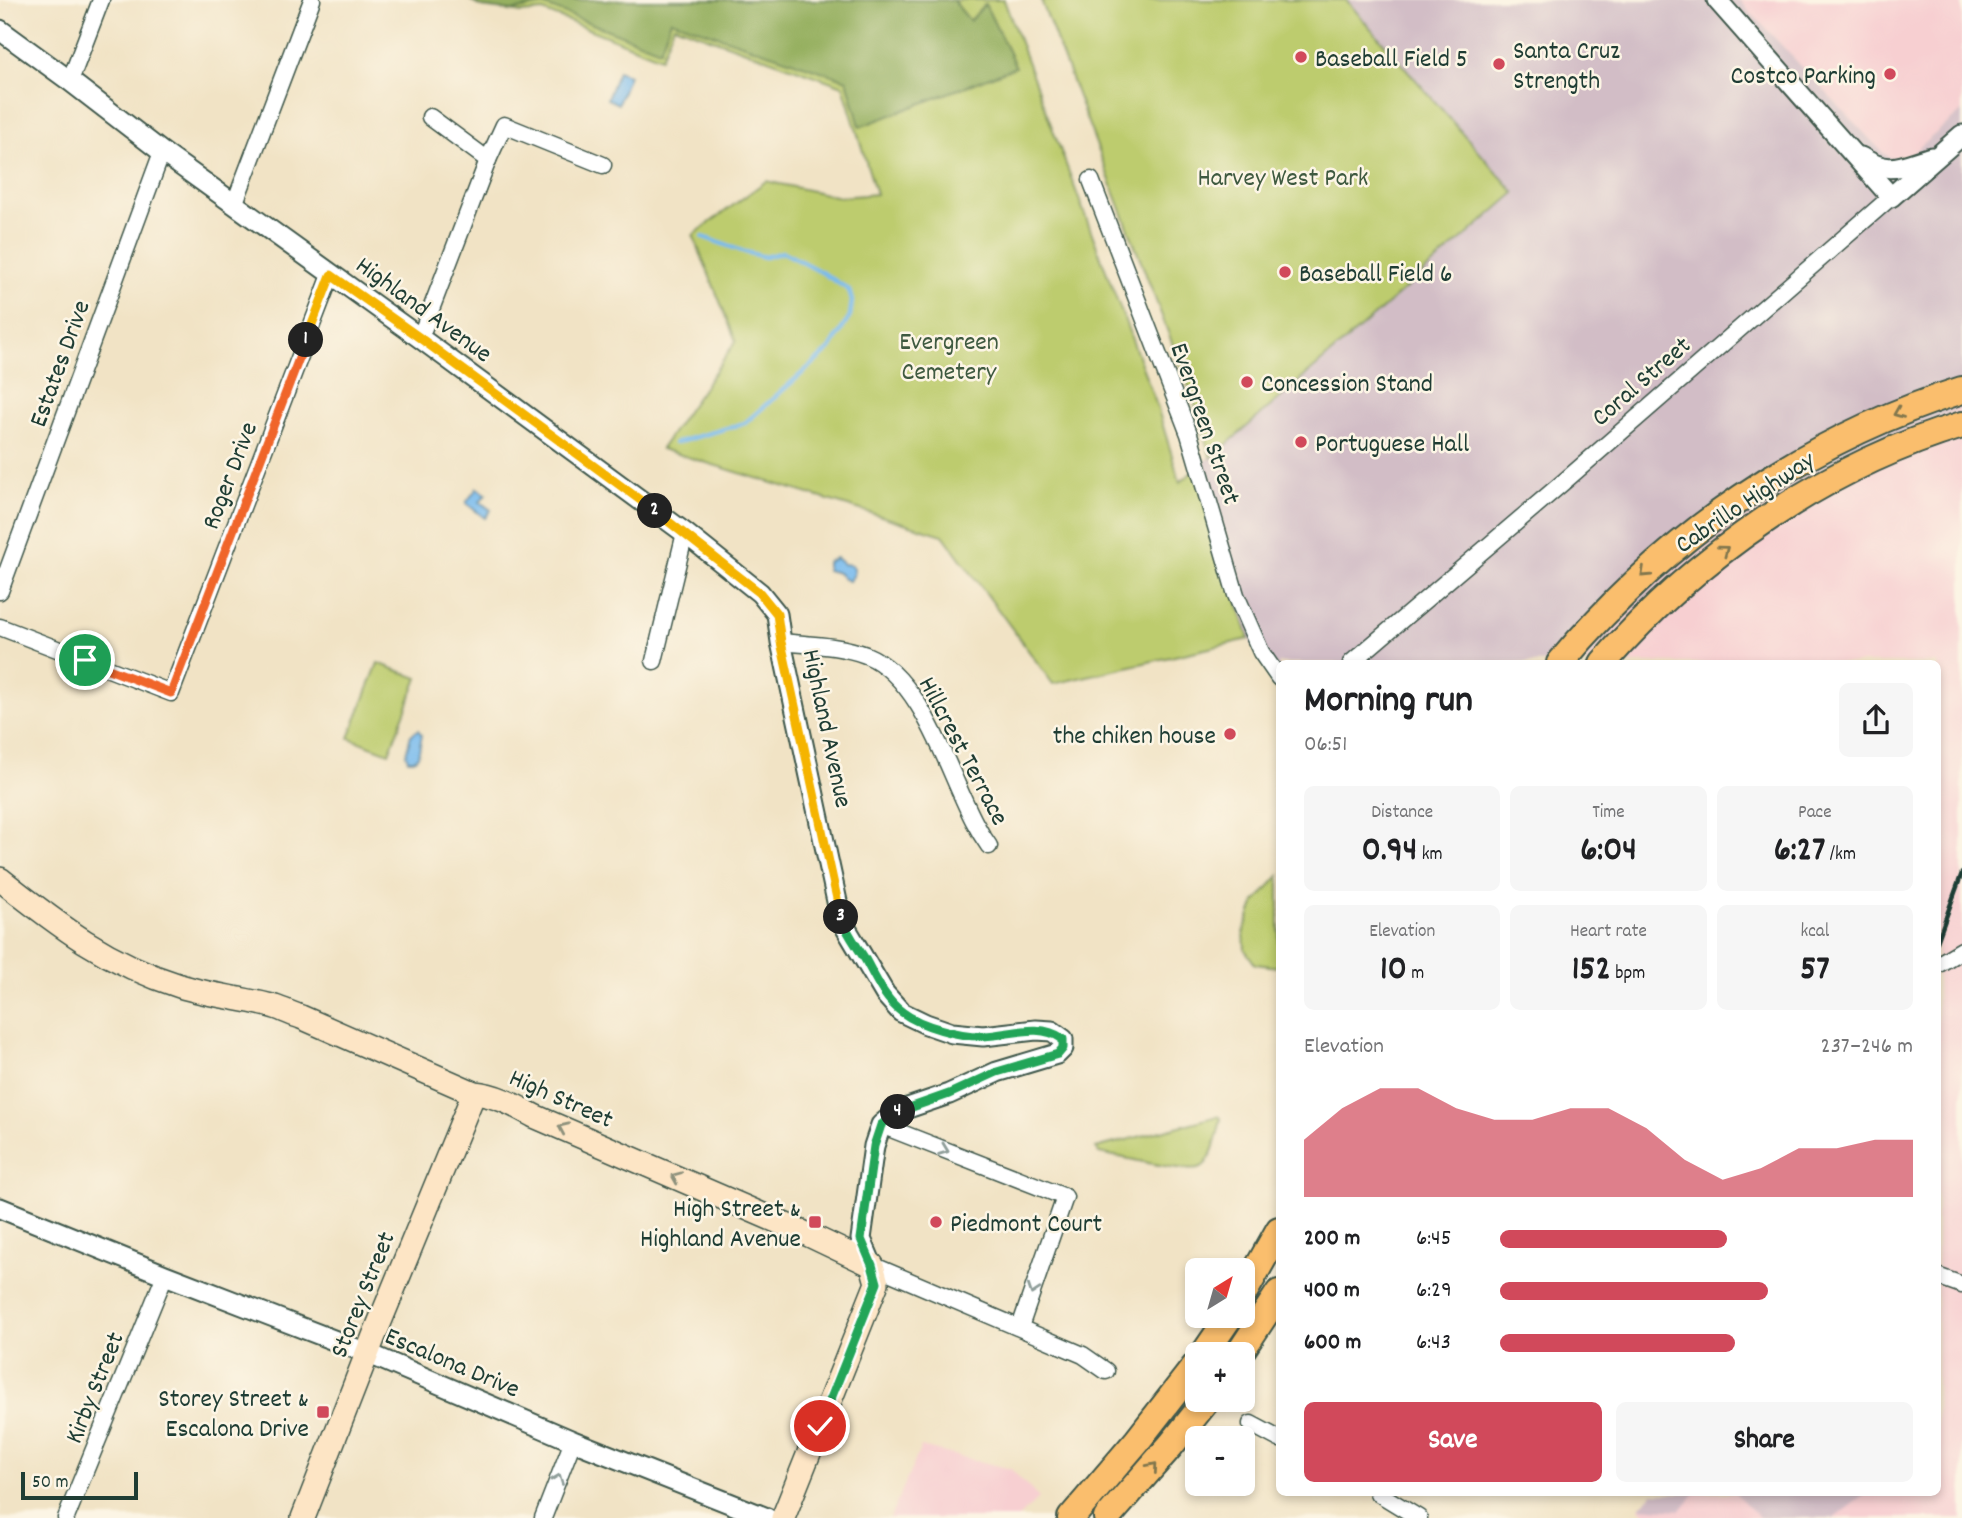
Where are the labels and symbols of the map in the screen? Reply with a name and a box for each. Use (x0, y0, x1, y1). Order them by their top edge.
place label: Santa Cruz Strength (1513, 34, 1620, 101)
place label: Baseball Field 5 (1315, 42, 1468, 79)
marker: Baseball Field 5 (1293, 49, 1309, 65)
marker: Santa Cruz Strength (1491, 56, 1507, 72)
place label: Costco Parking (1731, 59, 1876, 96)
marker: Costco Parking (1882, 66, 1898, 82)
park label: Harvey West Park (1197, 161, 1369, 198)
street label: Highland Avenue (347, 249, 499, 373)
place label: Baseball Field 6 (1299, 257, 1453, 294)
marker: Baseball Field 6 (1277, 264, 1293, 280)
street label: Estates Drive (21, 296, 101, 433)
pin: 1 (288, 322, 324, 358)
park label: Evergreen Cemetery (899, 325, 999, 392)
street label: Coral Street (1584, 329, 1701, 436)
street label: Evergreen Street (1159, 338, 1249, 510)
place label: Concession Stand (1261, 367, 1433, 404)
marker: Concession Stand (1239, 374, 1255, 390)
one-way arrow (1892, 405, 1904, 419)
street label: Roger Drive (194, 417, 269, 536)
place label: Portuguese Hall (1315, 427, 1469, 464)
marker: Portuguese Hall (1293, 434, 1309, 450)
street label: Cabrillo Highway (1669, 443, 1824, 564)
pin: 2 (638, 494, 672, 528)
one-way arrow (1717, 545, 1729, 558)
one-way arrow (1640, 565, 1653, 578)
pin (55, 630, 115, 690)
street label: Highland Avenue (791, 646, 860, 811)
street label: Hillcrest Terrace (907, 671, 1017, 833)
place label: the chiken house (1053, 719, 1216, 756)
marker: the chiken house (1222, 726, 1238, 742)
pin: 3 (824, 900, 858, 934)
street label: High Street (503, 1061, 619, 1140)
pin: 4 (880, 1094, 916, 1130)
one-way arrow (558, 1122, 570, 1136)
one-way arrow (938, 1141, 950, 1155)
one-way arrow (671, 1171, 683, 1185)
place label: High Street & Highland Avenue (640, 1192, 801, 1259)
place label: Piedmont Court (950, 1207, 1102, 1244)
marker: High Street & Highland Avenue (807, 1214, 823, 1230)
marker: Piedmont Court (928, 1214, 944, 1230)
street label: Storey Street (322, 1226, 407, 1364)
north arrow (1185, 1258, 1255, 1328)
one-way arrow (1027, 1283, 1041, 1295)
street label: Escalona Drive (378, 1319, 525, 1409)
street label: Kirby Street (57, 1327, 136, 1450)
place label: Storey Street & Escalona Drive (158, 1382, 309, 1449)
pin (790, 1396, 850, 1456)
marker: Storey Street & Escalona Drive (315, 1404, 331, 1420)
one-way arrow (1145, 1462, 1157, 1475)
scale bar (21, 1469, 138, 1501)
one-way arrow (550, 1474, 564, 1486)

